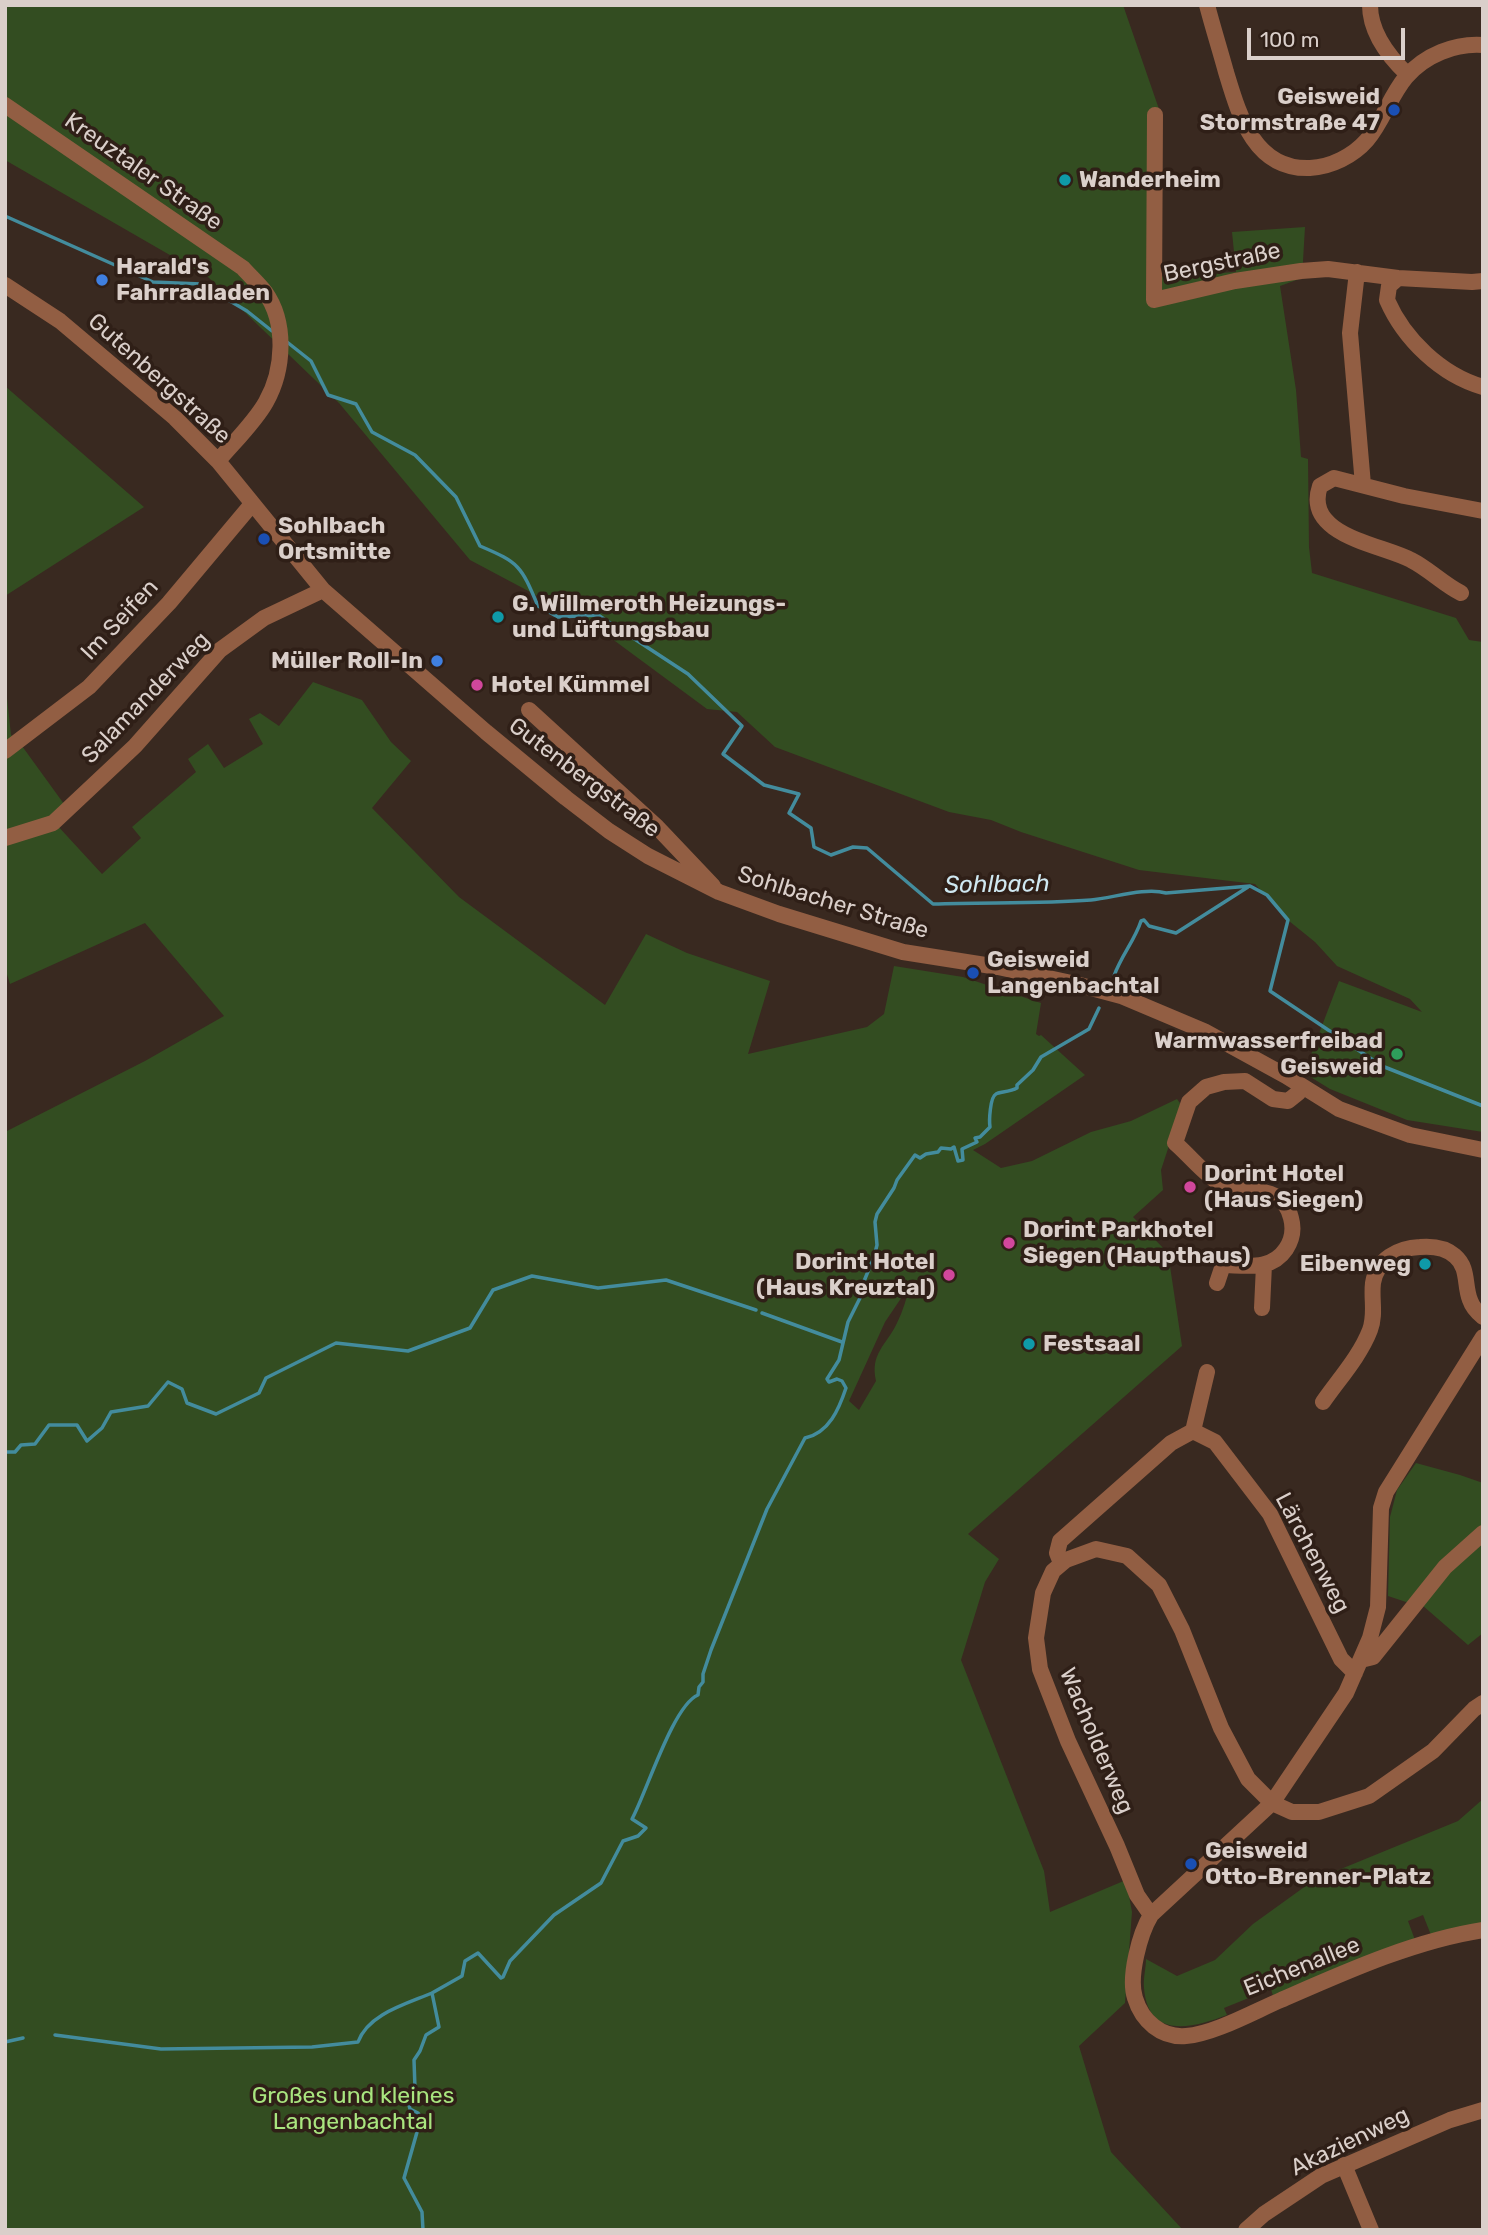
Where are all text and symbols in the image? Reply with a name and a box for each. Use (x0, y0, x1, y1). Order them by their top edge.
scale bar (1250, 14, 1408, 58)
text: 100 m (1260, 27, 1319, 52)
place label: Geisweid Stormstraße 47 (1200, 83, 1380, 137)
marker: Geisweid Stormstraße 47 (1386, 102, 1402, 118)
street label: Kreuztaler Straße (59, 107, 227, 237)
place label: Wanderheim (1079, 166, 1221, 194)
marker: Wanderheim (1057, 172, 1073, 188)
street label: Bergstraße (1161, 237, 1283, 289)
place label: Harald's Fahrradladen (116, 253, 270, 307)
marker: Harald's Fahrradladen (94, 272, 110, 288)
street label: Gutenbergstraße (82, 308, 236, 450)
place label: Sohlbach Ortsmitte (278, 512, 391, 566)
marker: Sohlbach Ortsmitte (256, 531, 272, 547)
street label: Im Seifen (76, 574, 164, 666)
place label: G. Willmeroth Heizungs- und Lüftungsbau (512, 590, 786, 644)
marker: G. Willmeroth Heizungs- und Lüftungsbau (490, 609, 506, 625)
street label: Salamanderweg (76, 626, 216, 770)
place label: Müller Roll-In (271, 647, 423, 675)
marker: Müller Roll-In (429, 653, 445, 669)
place label: Hotel Kümmel (491, 671, 650, 699)
marker: Hotel Kümmel (469, 677, 485, 693)
street label: Gutenbergstraße (503, 712, 665, 844)
street label: Sohlbacher Straße (734, 861, 932, 945)
water label: Sohlbach (944, 870, 1050, 900)
place label: Geisweid Langenbachtal (987, 946, 1159, 1000)
marker: Geisweid Langenbachtal (965, 965, 981, 981)
place label: Warmwasserfreibad Geisweid (1154, 1027, 1383, 1081)
marker: Warmwasserfreibad Geisweid (1389, 1046, 1405, 1062)
place label: Dorint Hotel (Haus Siegen) (1204, 1160, 1363, 1214)
marker: Dorint Hotel (Haus Siegen) (1182, 1179, 1198, 1195)
place label: Dorint Parkhotel Siegen (Haupthaus) (1023, 1216, 1251, 1270)
marker: Dorint Parkhotel Siegen (Haupthaus) (1001, 1235, 1017, 1251)
place label: Dorint Hotel (Haus Kreuztal) (756, 1248, 935, 1302)
place label: Eibenweg (1300, 1250, 1411, 1278)
marker: Eibenweg (1417, 1256, 1433, 1272)
marker: Dorint Hotel (Haus Kreuztal) (941, 1267, 957, 1283)
place label: Festsaal (1043, 1330, 1140, 1358)
marker: Festsaal (1021, 1336, 1037, 1352)
street label: Lärchenweg (1269, 1488, 1355, 1618)
street label: Wacholderweg (1053, 1664, 1139, 1818)
place label: Geisweid Otto-Brenner-Platz (1205, 1837, 1431, 1891)
marker: Geisweid Otto-Brenner-Platz (1183, 1856, 1199, 1872)
street label: Eichenallee (1240, 1931, 1364, 2003)
park label: Großes und kleines Langenbachtal (252, 2082, 454, 2136)
street label: Akazienweg (1286, 2101, 1414, 2183)

